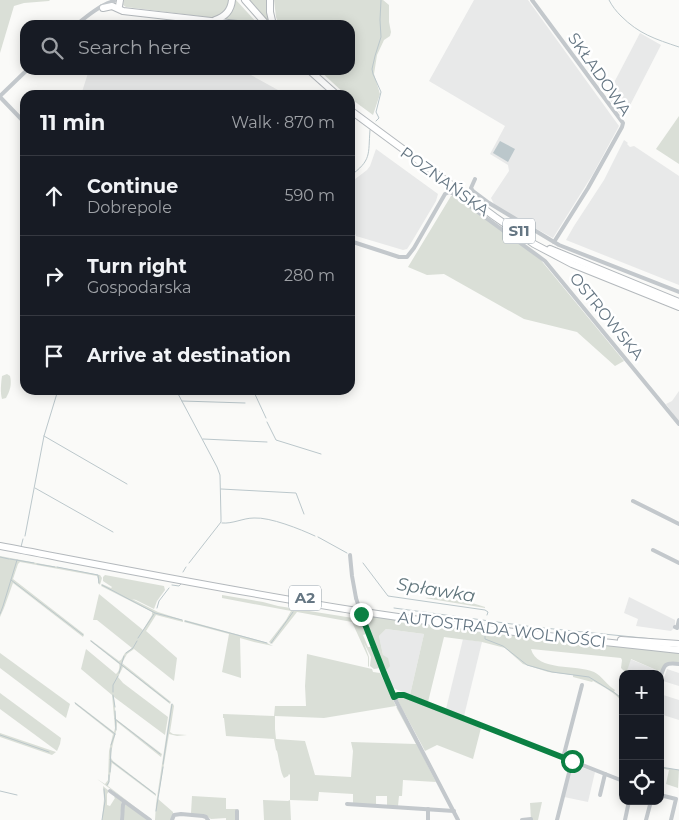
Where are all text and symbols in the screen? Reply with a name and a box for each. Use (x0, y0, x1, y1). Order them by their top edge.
search box (20, 20, 355, 75)
street label: SKŁADOWA (564, 29, 636, 120)
icon: search (38, 34, 66, 62)
text: Search here (78, 36, 191, 59)
text: 11 min (40, 110, 105, 135)
text: Walk · 870 m (231, 113, 335, 132)
street label: POZNAŃSKA (397, 143, 493, 220)
text: Continue (87, 175, 178, 198)
icon: ahead (40, 182, 68, 210)
text: 590 m (284, 186, 335, 205)
text: Dobrepole (87, 198, 172, 217)
road number: S11 (503, 218, 535, 244)
text: Turn right (87, 255, 187, 278)
icon: right (40, 262, 68, 290)
text: 280 m (284, 266, 335, 285)
street label: OSTROWSKA (566, 269, 648, 364)
text: Gospodarska (87, 278, 191, 297)
icon: arrive (40, 342, 68, 370)
text: Arrive at destination (87, 344, 291, 367)
water label: Spławka (395, 573, 477, 607)
road number: A2 (289, 586, 321, 610)
route end (350, 603, 373, 626)
street label: AUTOSTRADA WOLNOŚCI (397, 607, 607, 652)
map controls (619, 670, 664, 805)
button: + (619, 670, 664, 715)
button: − (619, 715, 664, 760)
route start (561, 750, 584, 773)
button: locate (619, 760, 664, 805)

